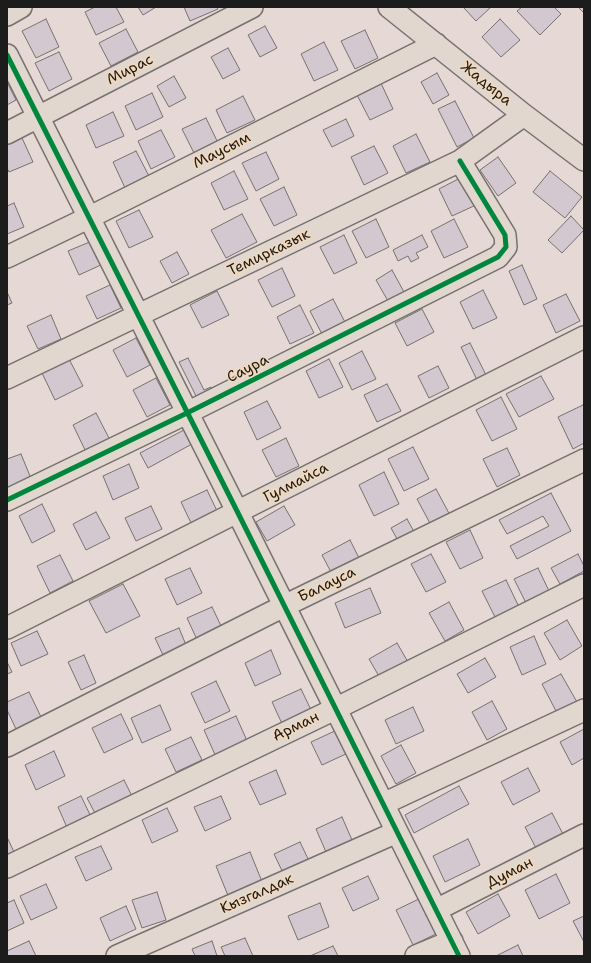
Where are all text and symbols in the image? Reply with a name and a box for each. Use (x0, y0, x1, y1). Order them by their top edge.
street label: Мирас (104, 51, 156, 89)
street label: Жадыра (457, 58, 515, 110)
street label: Маусым (190, 129, 254, 173)
street label: Темирказык (225, 225, 313, 281)
street label: Саура (224, 351, 272, 387)
street label: Гулмайса (261, 459, 331, 507)
street label: Балауса (295, 563, 359, 607)
street label: Арман (270, 708, 322, 746)
street label: Думан (484, 854, 536, 892)
street label: Кызгалдак (218, 870, 296, 918)

